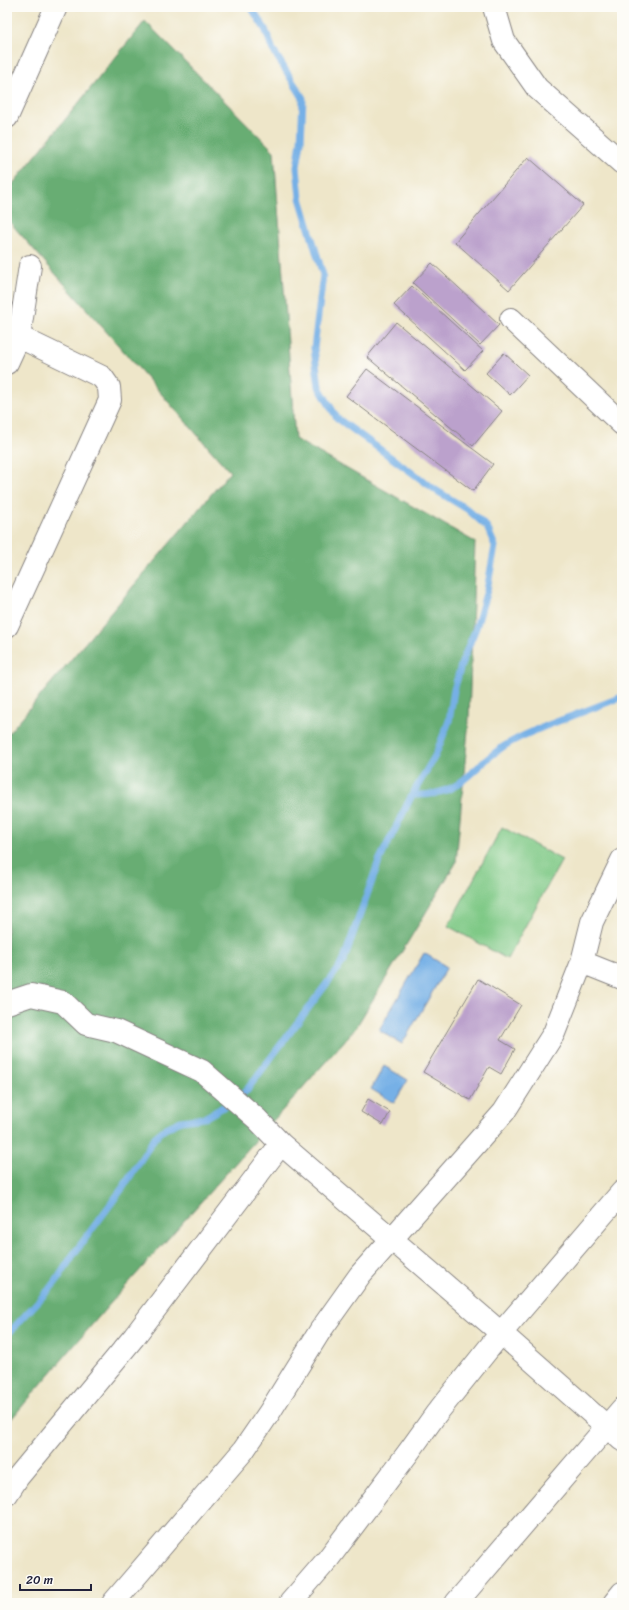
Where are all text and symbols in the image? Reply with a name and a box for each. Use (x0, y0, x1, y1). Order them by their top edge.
scale bar (20, 1566, 91, 1592)
text: 20 m (26, 1569, 53, 1591)

